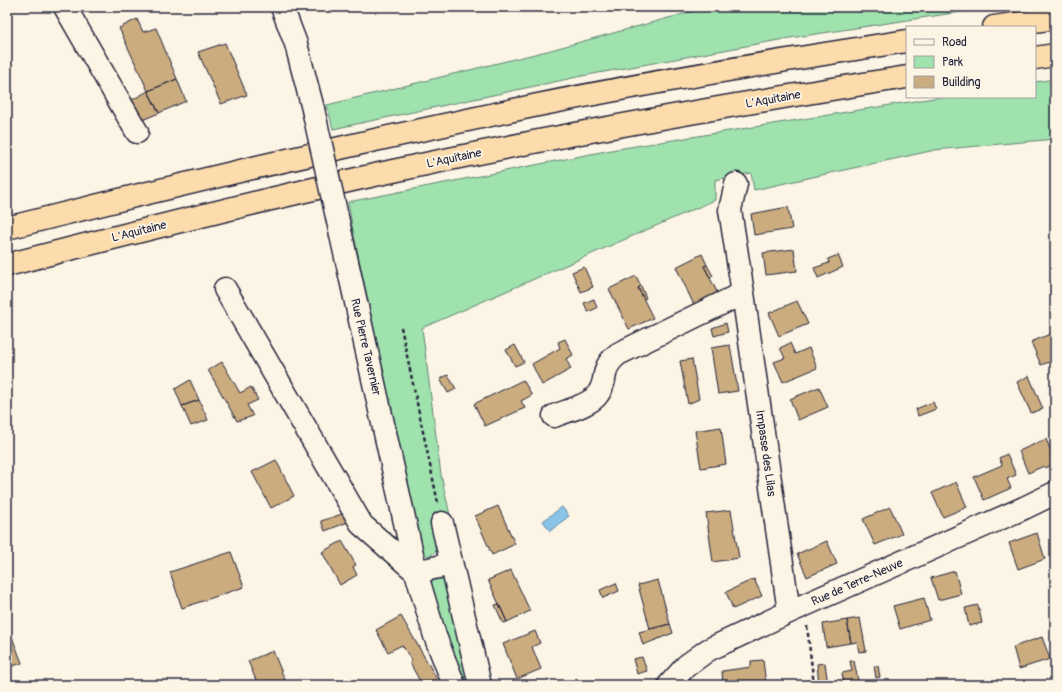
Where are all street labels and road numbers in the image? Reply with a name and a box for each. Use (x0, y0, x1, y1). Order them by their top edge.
street label: L'Aquitaine (744, 87, 802, 112)
street label: L'Aquitaine (425, 145, 483, 172)
street label: L'Aquitaine (110, 217, 168, 246)
street label: Rue Pierre Tavernier (347, 297, 384, 398)
street label: Impasse des Lilas (752, 409, 779, 498)
street label: Rue de Terre-Neuve (809, 556, 905, 609)

